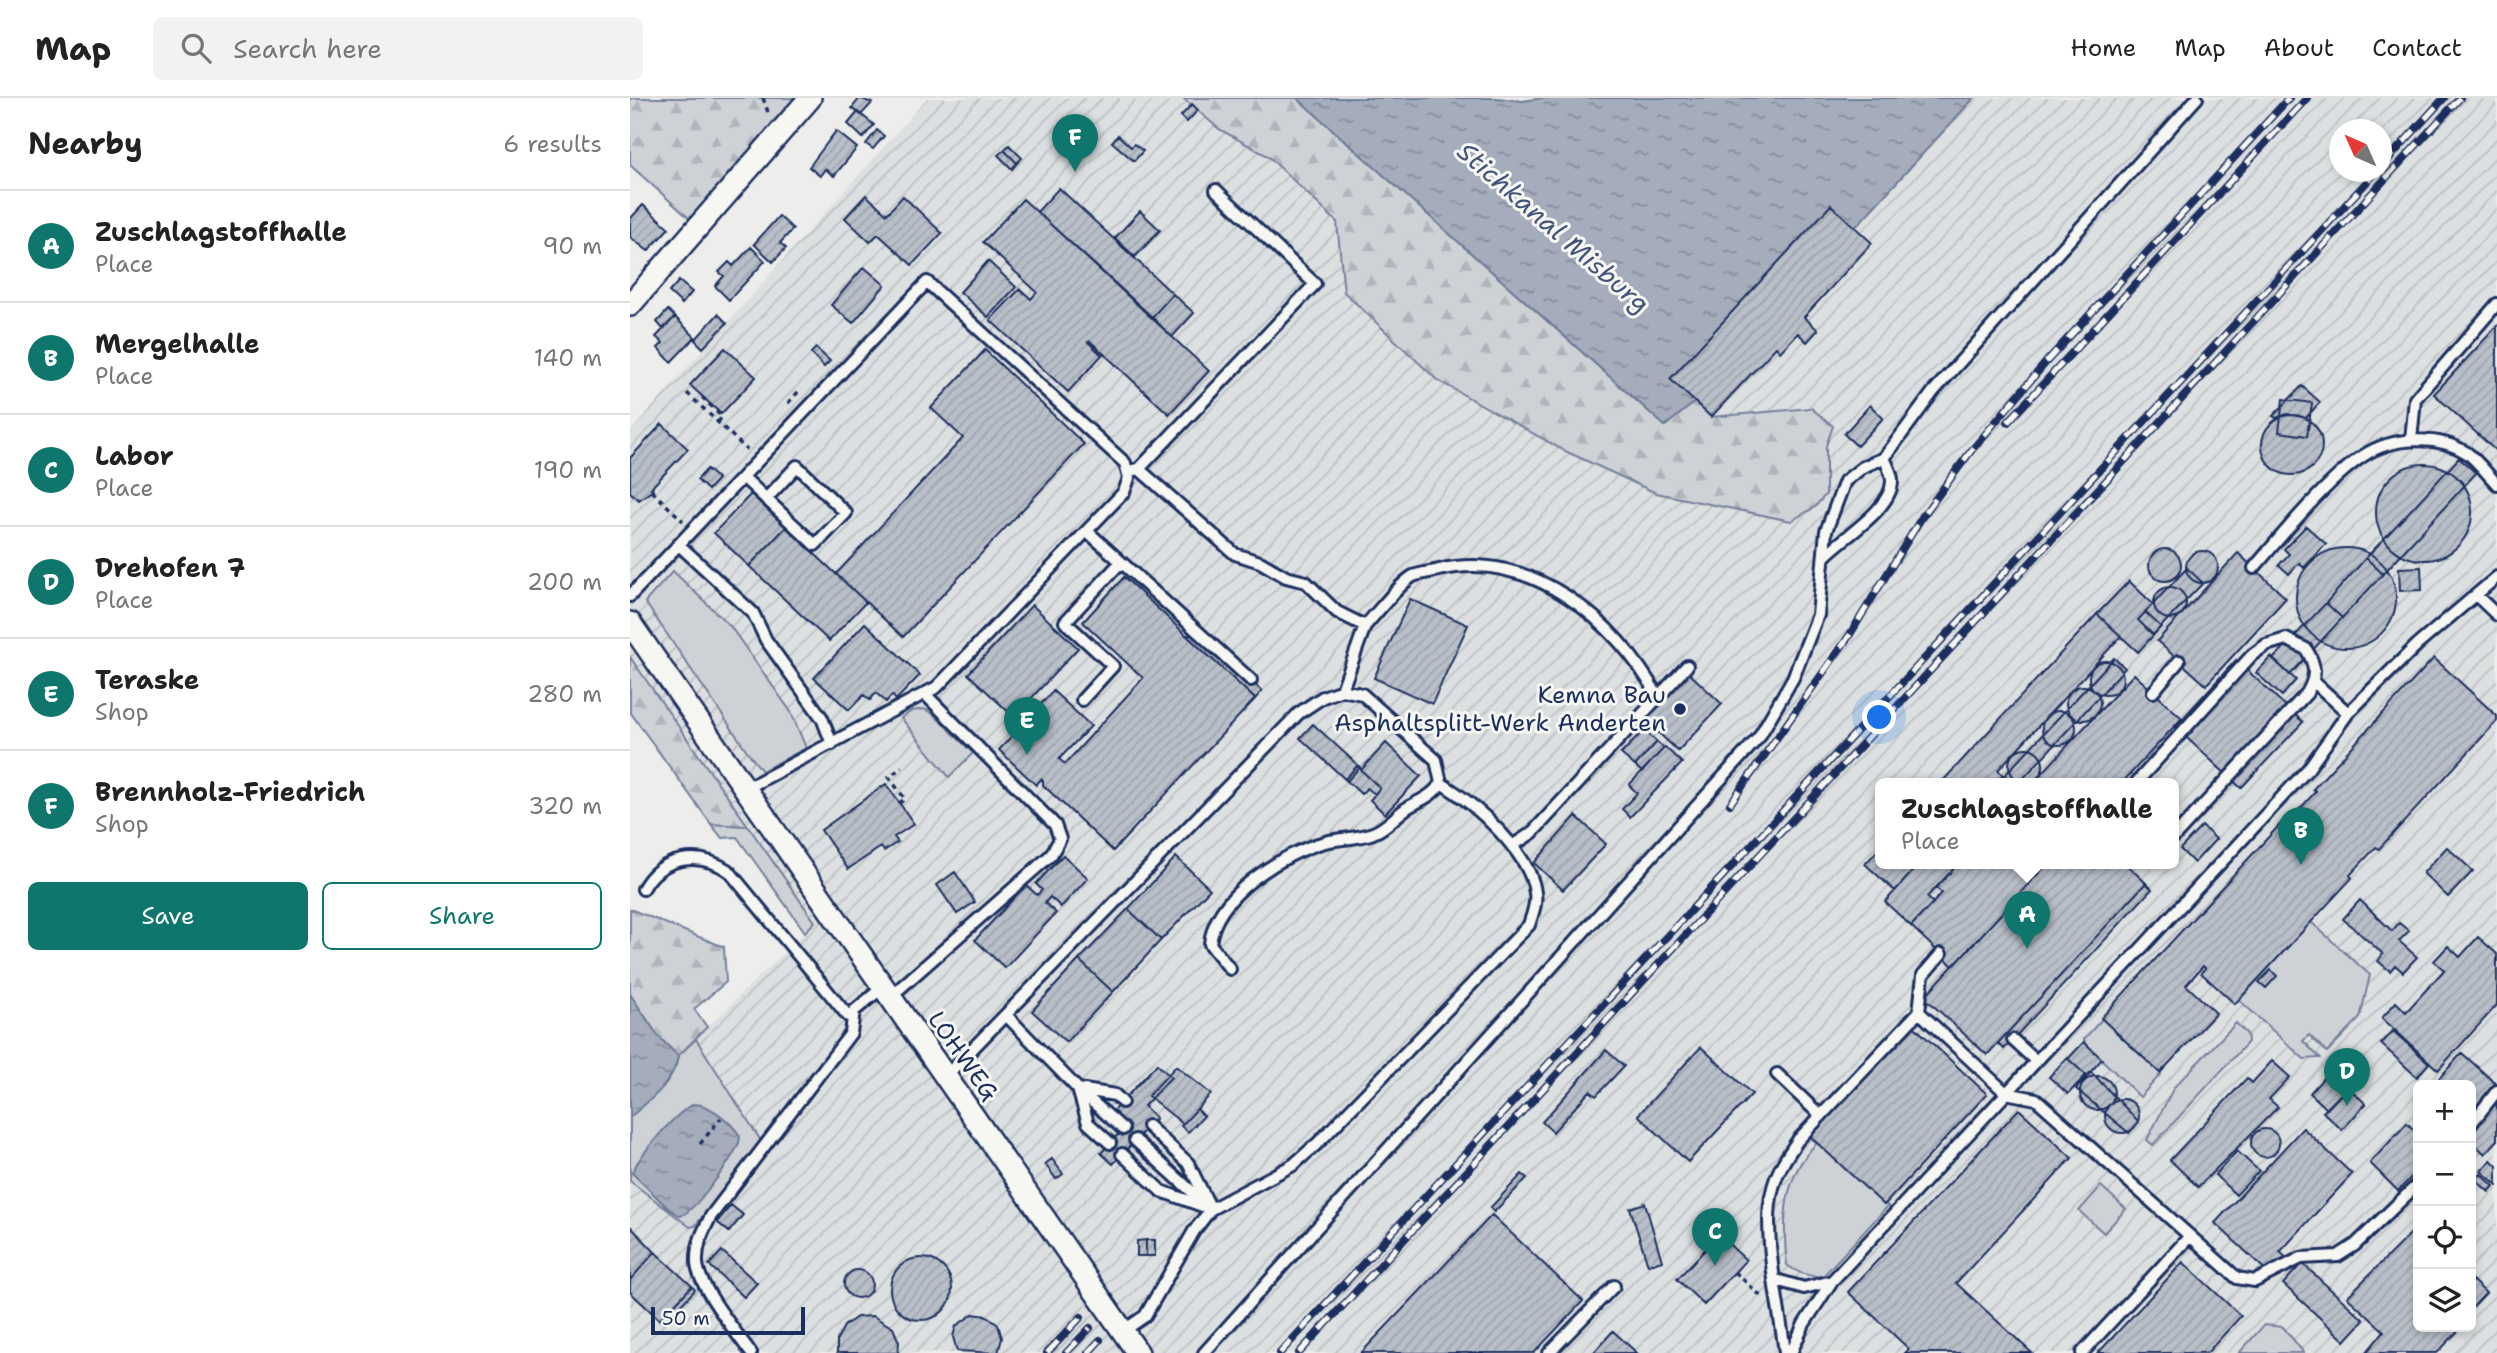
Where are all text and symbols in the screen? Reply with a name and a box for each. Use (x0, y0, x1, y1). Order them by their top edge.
search box (153, 17, 643, 80)
text: Map (35, 26, 111, 71)
icon: search (177, 29, 215, 67)
text: Search here (233, 31, 382, 66)
text: Home (2070, 32, 2136, 64)
text: Map (2174, 32, 2226, 64)
text: About (2264, 32, 2334, 64)
text: Contact (2372, 32, 2462, 64)
pin: F (1052, 114, 1098, 172)
north arrow (2329, 119, 2392, 182)
text: Nearby (28, 123, 143, 164)
text: 6 results (503, 129, 602, 159)
water label: Stichkanal Misburg (1450, 134, 1658, 320)
text: Zuschlagstoffhalle (95, 214, 347, 249)
text: A (42, 231, 60, 261)
text: 90 m (542, 231, 602, 261)
text: Place (95, 249, 154, 279)
text: Mergelhalle (95, 326, 260, 361)
text: B (44, 343, 58, 373)
text: 140 m (534, 343, 602, 373)
text: Place (95, 361, 154, 391)
text: Labor (95, 438, 174, 473)
text: C (44, 455, 58, 485)
text: 190 m (534, 455, 602, 485)
text: Place (95, 473, 154, 503)
text: Drehofen 7 (95, 550, 245, 585)
text: D (43, 567, 59, 597)
text: 200 m (527, 567, 602, 597)
text: Place (95, 585, 154, 615)
text: Teraske (95, 662, 199, 697)
text: E (43, 679, 59, 709)
text: 280 m (527, 679, 602, 709)
place label: Kemna Bau Asphaltsplitt-Werk Anderten (1334, 679, 1666, 739)
text: Shop (95, 697, 149, 727)
pin: E (1004, 697, 1050, 755)
your location (1862, 700, 1896, 734)
marker: Kemna Bau Asphaltsplitt-Werk Anderten (1672, 701, 1688, 717)
text: Brennholz-Friedrich (95, 774, 365, 809)
popup (1875, 778, 2179, 869)
text: F (44, 791, 58, 821)
text: 320 m (528, 791, 602, 821)
text: Zuschlagstoffhalle (1901, 791, 2153, 826)
pin: B (2278, 807, 2324, 865)
text: Shop (95, 809, 149, 839)
text: Place (1901, 826, 1960, 856)
button: Save (28, 882, 308, 950)
button: Share (322, 882, 602, 950)
pin: A (2004, 891, 2050, 949)
street label: LOHWEG (920, 1005, 1006, 1107)
pin: D (2324, 1048, 2370, 1106)
map controls (2413, 1080, 2476, 1332)
button: + (2413, 1080, 2476, 1143)
button: − (2413, 1143, 2476, 1206)
button: locate (2413, 1206, 2476, 1269)
pin: C (1692, 1208, 1738, 1266)
button: layers (2413, 1269, 2476, 1332)
scale bar (651, 1304, 805, 1336)
text: 50 m (662, 1306, 710, 1331)

